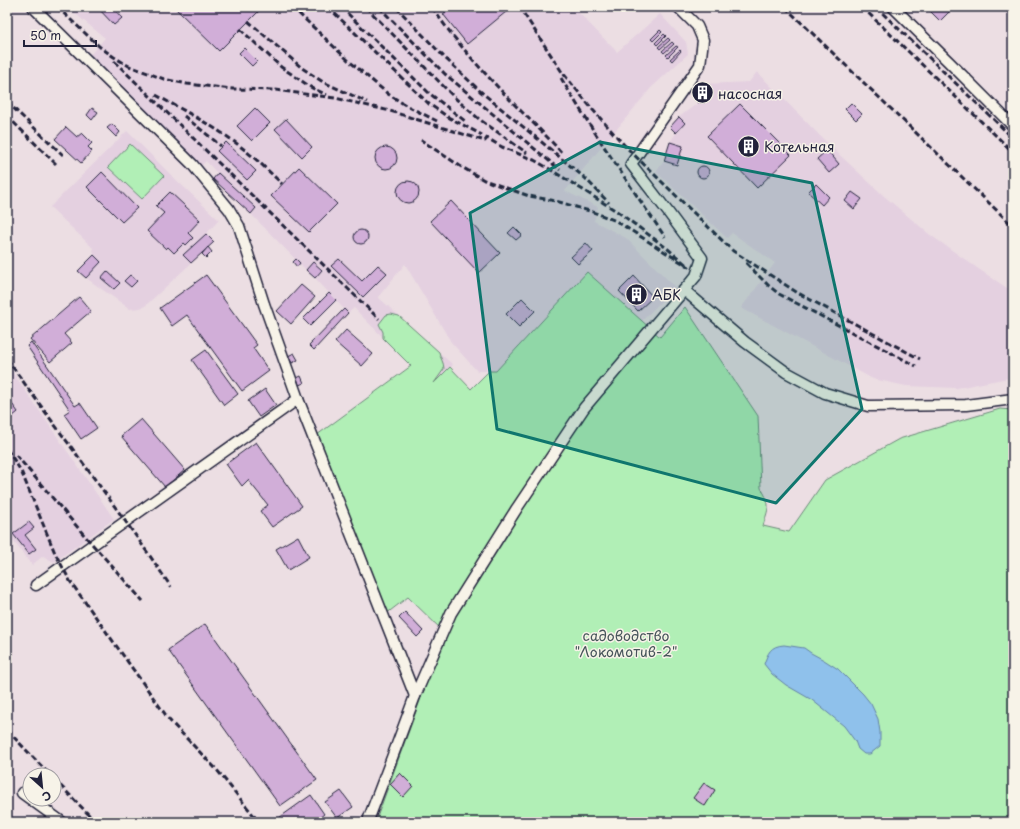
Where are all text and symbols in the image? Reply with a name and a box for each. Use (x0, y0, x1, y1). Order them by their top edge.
scale bar (24, 22, 96, 48)
text: 50 m (30, 26, 61, 44)
building icon: насосная (689, 80, 715, 106)
place label: насосная (718, 83, 782, 104)
building icon: Котельная (736, 133, 762, 159)
place label: Котельная (764, 136, 834, 157)
building icon: АБК (623, 281, 649, 307)
place label: АБК (652, 284, 681, 305)
park label: садоводство "Локомотив-2" (574, 625, 678, 662)
north arrow (22, 767, 62, 807)
text: С (39, 787, 54, 806)

